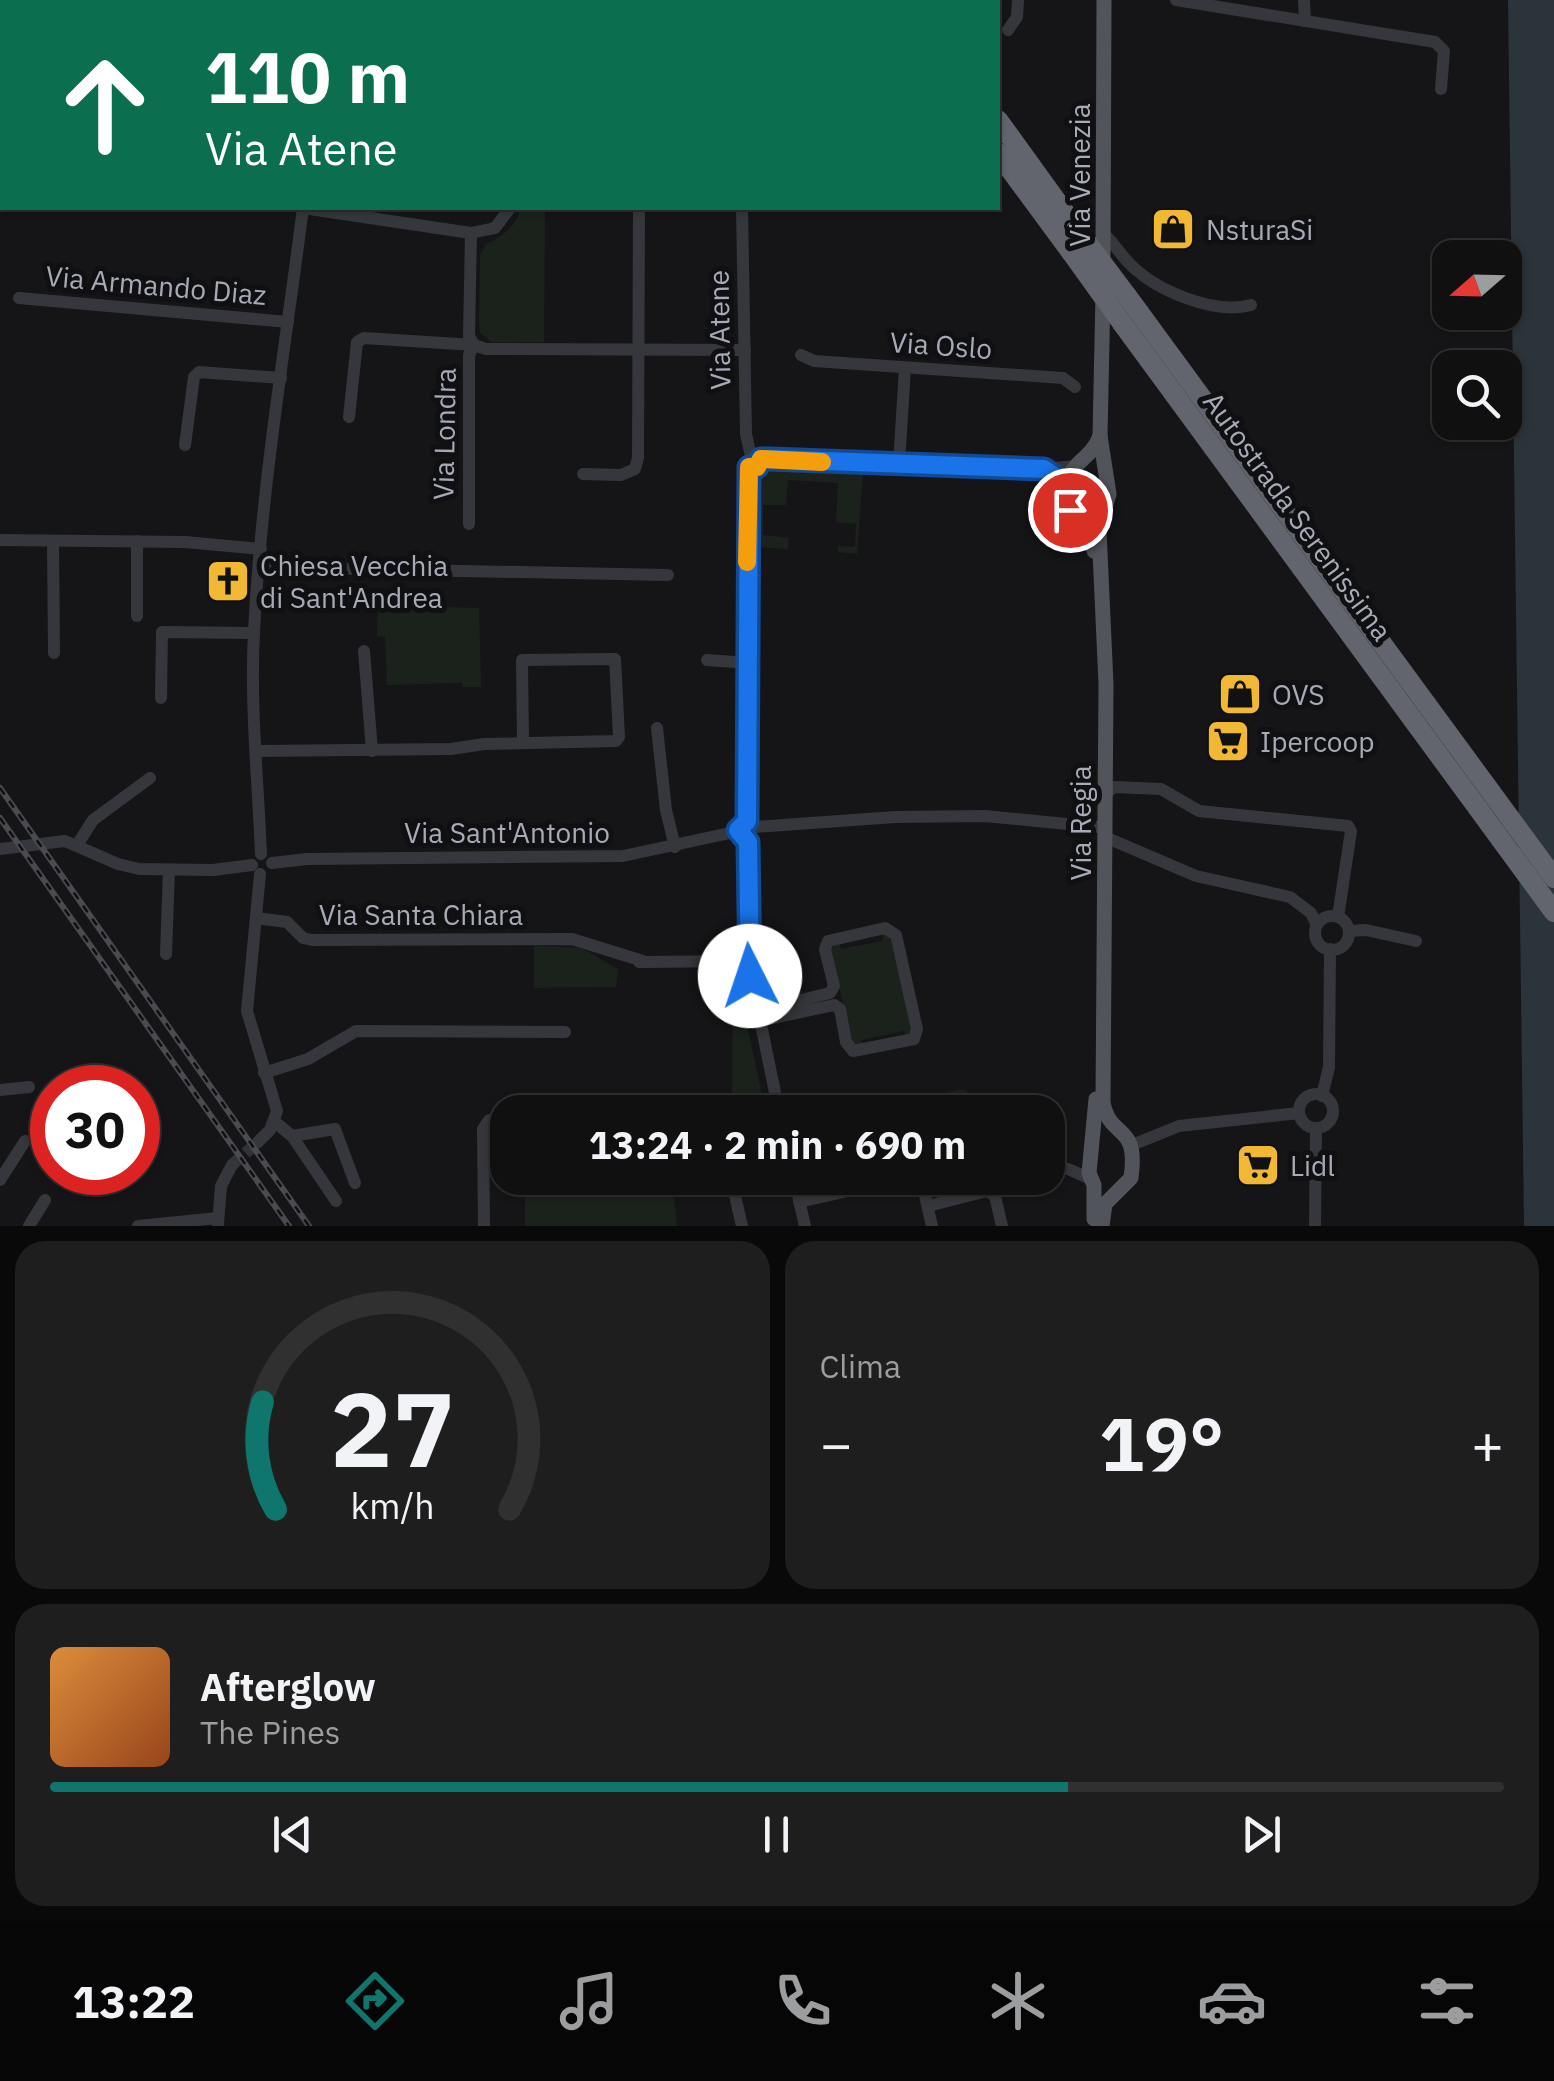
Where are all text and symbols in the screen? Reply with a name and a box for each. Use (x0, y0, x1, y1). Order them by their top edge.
text: 110 m (205, 31, 410, 122)
icon: ahead (40, 40, 170, 170)
street label: Via Venezia (1061, 103, 1098, 247)
text: Via Atene (205, 119, 398, 177)
shop icon: NsturaSi (1150, 206, 1196, 252)
place label: NsturaSi (1206, 211, 1313, 248)
north arrow (1432, 240, 1522, 330)
map controls (1432, 240, 1522, 440)
street label: Via Armando Diaz (44, 257, 268, 313)
street label: Via Atene (699, 270, 739, 390)
street label: Via Oslo (889, 323, 993, 367)
button: search (1432, 350, 1522, 440)
street label: Via Londra (424, 367, 464, 500)
street label: Autostrada Serenissima (1195, 384, 1401, 648)
pin (1028, 468, 1113, 553)
icon: arrive (1043, 483, 1098, 538)
place label: Chiesa Vecchia di Sant'Andrea (260, 547, 448, 616)
church icon: Chiesa Vecchia di Sant'Andrea (205, 558, 251, 604)
shop icon: OVS (1217, 671, 1263, 717)
place label: OVS (1272, 676, 1325, 713)
supermarket icon: Ipercoop (1205, 718, 1251, 764)
place label: Ipercoop (1260, 723, 1374, 760)
street label: Via Regia (1062, 765, 1099, 881)
street label: Via Sant'Antonio (404, 814, 610, 851)
street label: Via Santa Chiara (319, 896, 523, 933)
position arrow (698, 924, 802, 1028)
speed limit sign: 30 (30, 1065, 160, 1195)
text: 13:24 · 2 min · 690 m (589, 1120, 966, 1169)
supermarket icon: Lidl (1235, 1142, 1281, 1188)
place label: Lidl (1290, 1147, 1335, 1184)
text: Clima (820, 1345, 901, 1387)
text: 27 (330, 1360, 455, 1496)
text: 19° (1099, 1394, 1224, 1492)
text: − (820, 1408, 853, 1479)
text: + (1471, 1408, 1504, 1479)
text: km/h (350, 1482, 434, 1529)
text: Afterglow (200, 1662, 376, 1711)
text: The Pines (200, 1711, 340, 1753)
icon: previous (265, 1807, 320, 1862)
icon: pause (749, 1807, 804, 1862)
icon: next (1234, 1807, 1289, 1862)
icon: directions (340, 1966, 410, 2036)
icon: music (554, 1966, 624, 2036)
icon: phone (768, 1966, 838, 2036)
icon: climate (983, 1966, 1053, 2036)
icon: car (1197, 1966, 1267, 2036)
icon: filters (1412, 1966, 1482, 2036)
text: 13:22 (72, 1972, 195, 2030)

